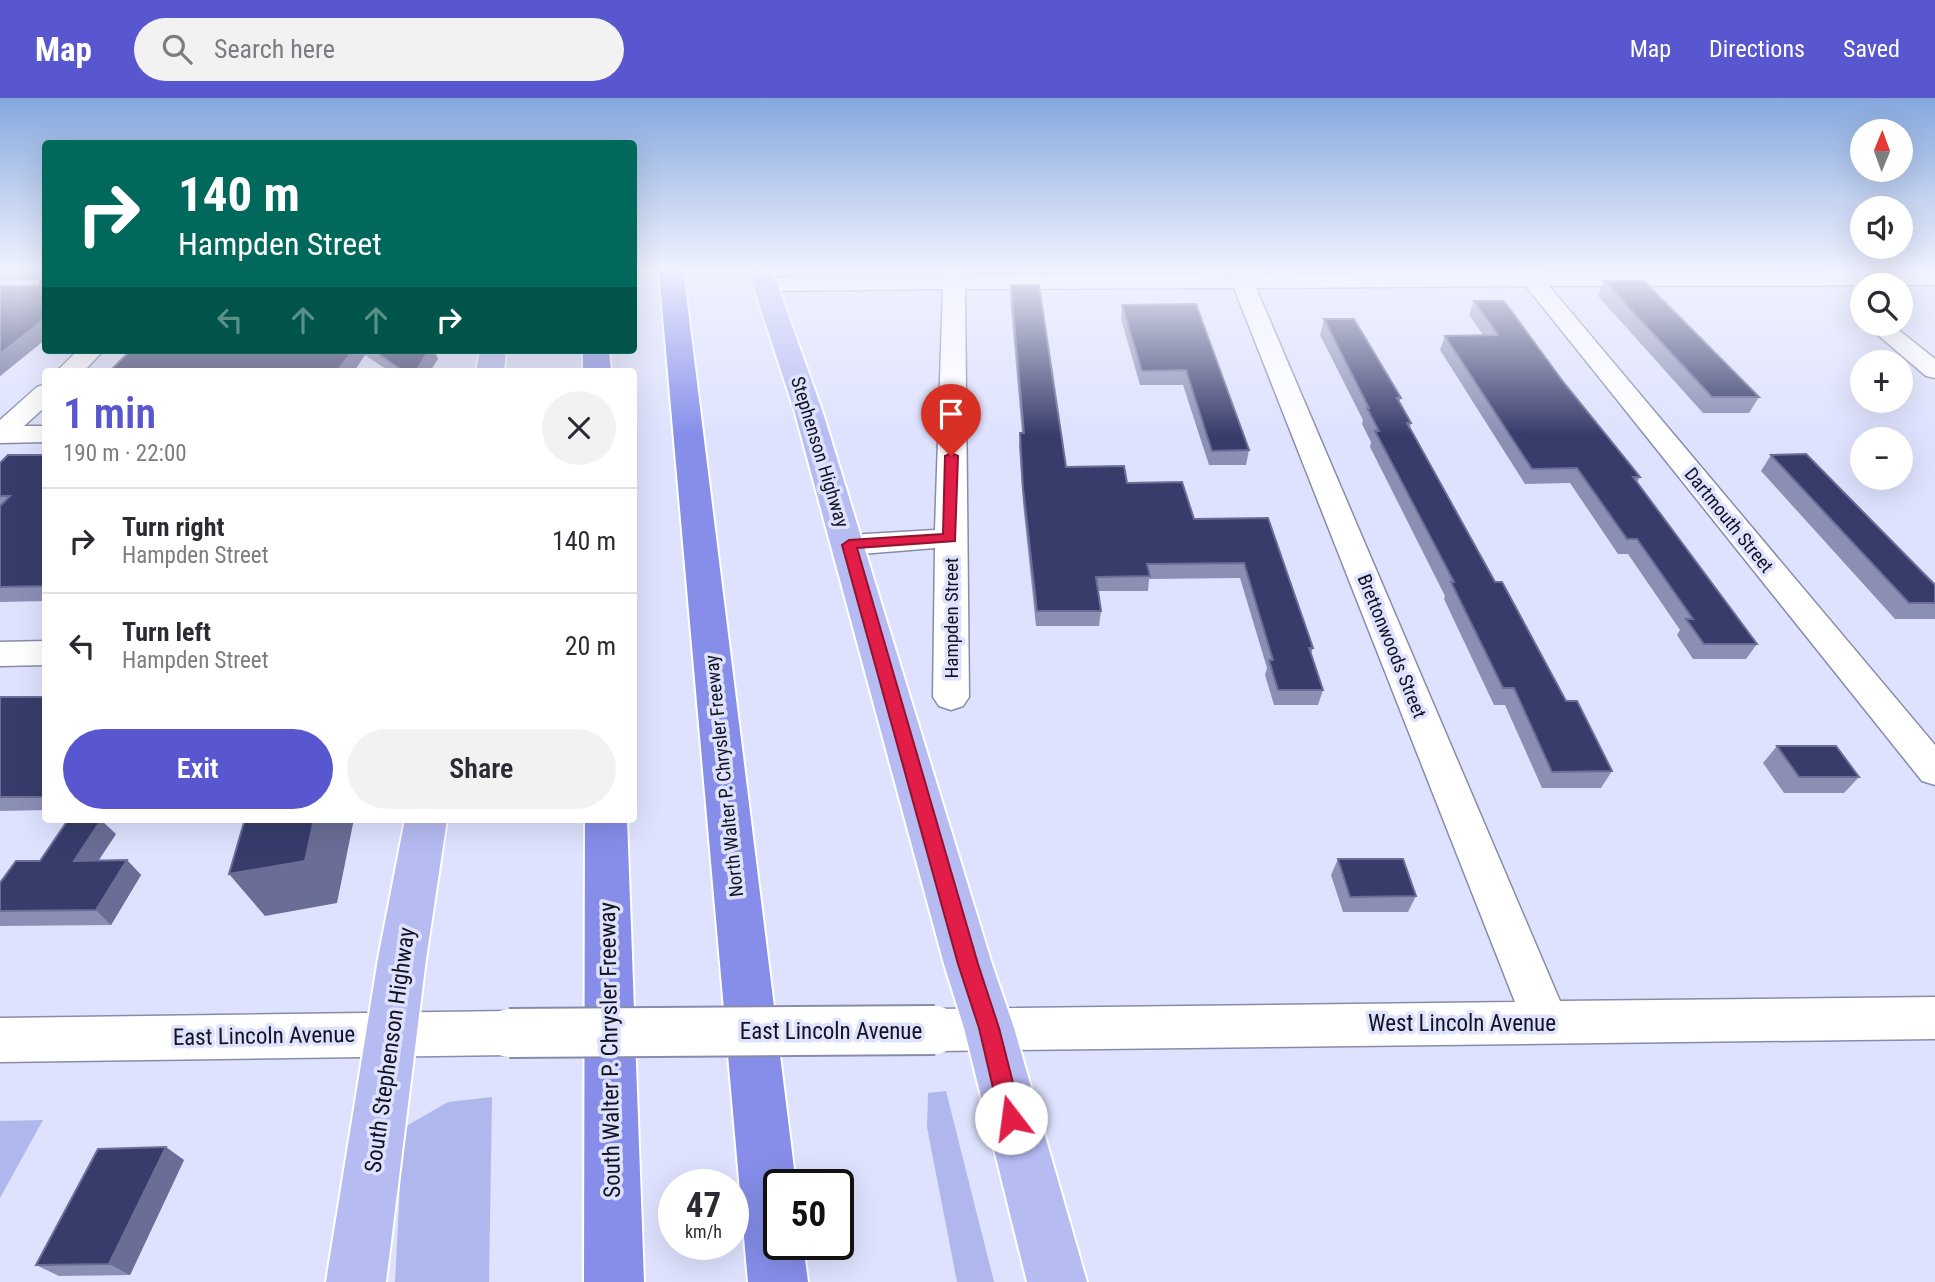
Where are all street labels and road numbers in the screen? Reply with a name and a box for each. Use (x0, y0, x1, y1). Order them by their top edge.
street label: Stephenson Highway (786, 374, 854, 530)
street label: Dartmouth Street (1680, 463, 1778, 577)
street label: Hampden Street (940, 558, 963, 678)
street label: Brettonwoods Street (1353, 571, 1431, 721)
street label: North Walter P. Chrysler Freeway (700, 654, 748, 898)
street label: South Walter P. Chrysler Freeway (594, 901, 626, 1198)
street label: South Stephenson Highway (359, 925, 421, 1174)
street label: West Lincoln Avenue (1368, 1010, 1556, 1037)
street label: East Lincoln Avenue (740, 1018, 922, 1045)
street label: East Lincoln Avenue (173, 1021, 355, 1051)

